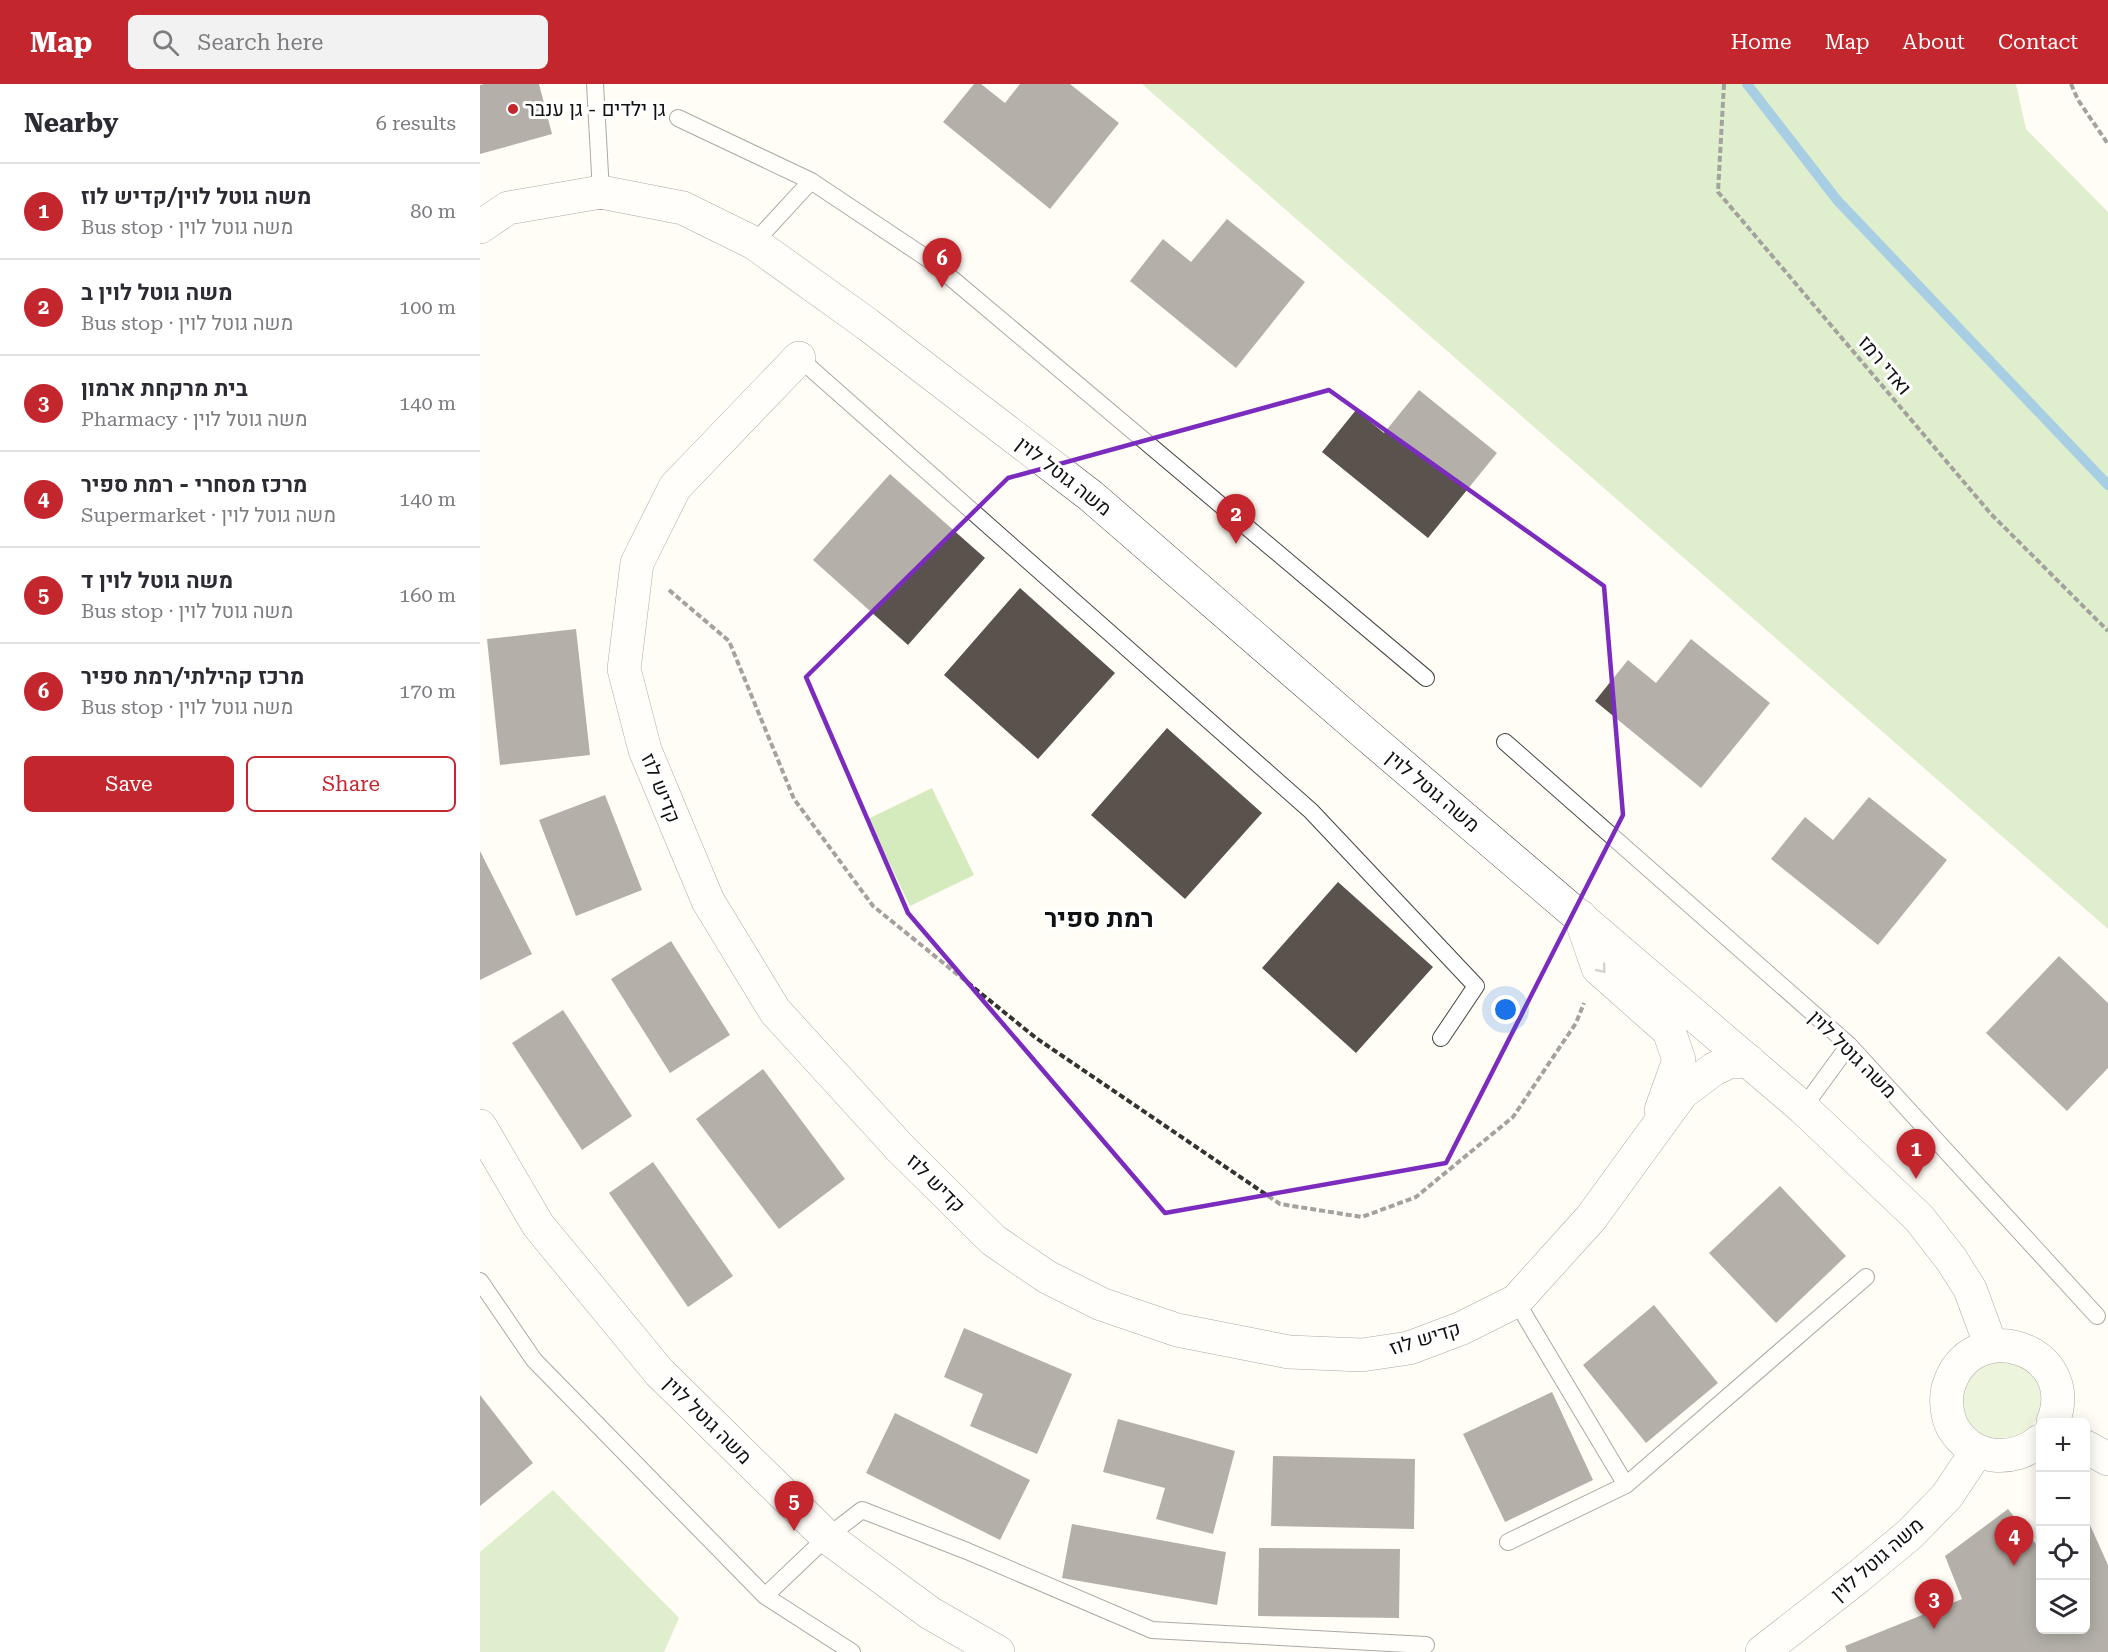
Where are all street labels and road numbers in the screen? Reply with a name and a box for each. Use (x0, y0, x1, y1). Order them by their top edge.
street label: ואדי רמז (1853, 331, 1917, 399)
street label: משה גוטל לוין (1011, 431, 1117, 521)
street label: משה גוטל לוין (1381, 745, 1485, 837)
street label: קדיש לוז (636, 750, 686, 826)
street label: משה גוטל לוין (1804, 1005, 1902, 1103)
street label: קדיש לוז (902, 1149, 970, 1217)
street label: קדיש לוז (1387, 1316, 1463, 1360)
street label: משה גוטל לוין (659, 1371, 757, 1469)
street label: משה גוטל לוין (1826, 1512, 1928, 1606)

